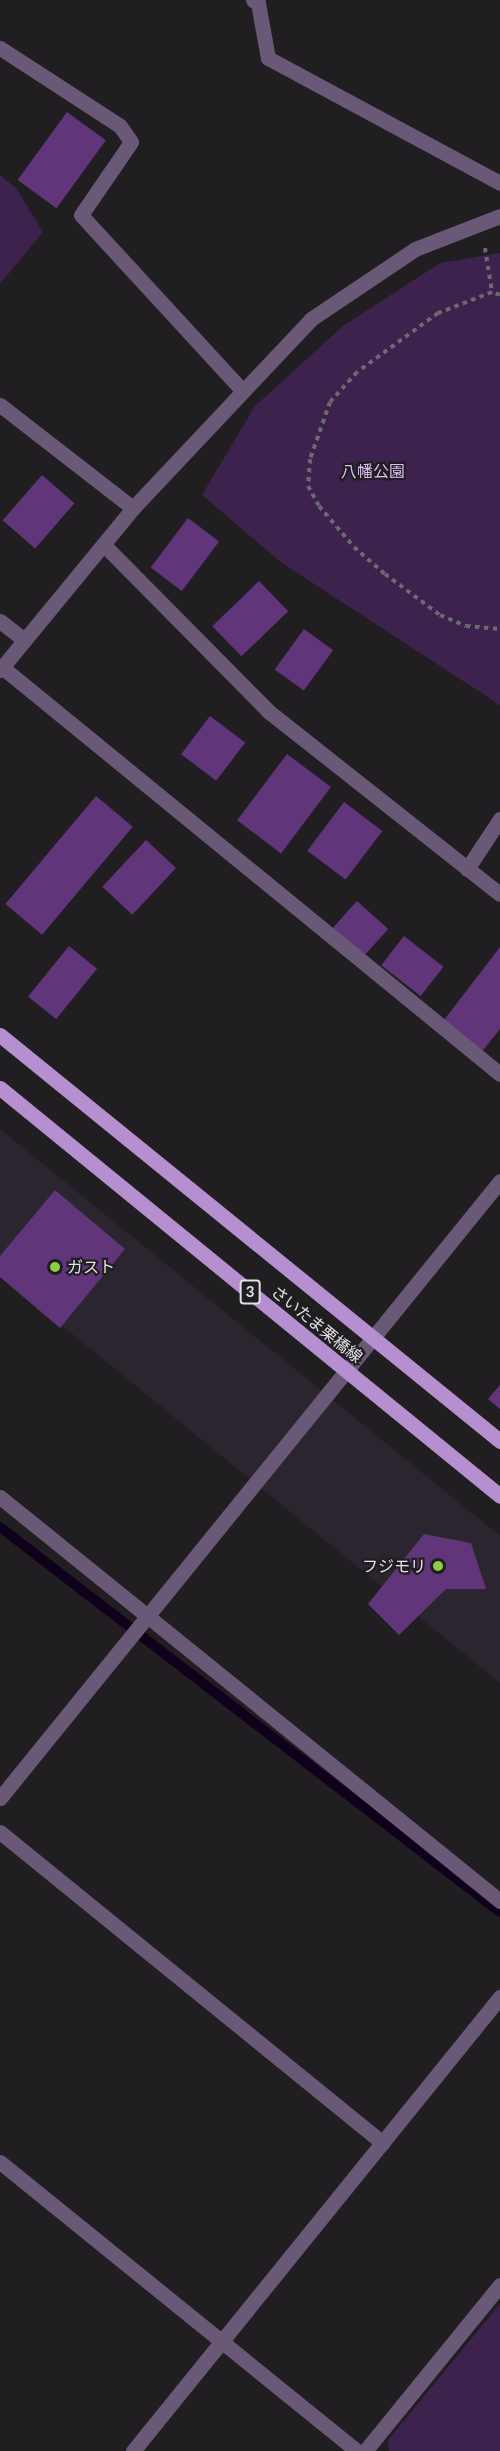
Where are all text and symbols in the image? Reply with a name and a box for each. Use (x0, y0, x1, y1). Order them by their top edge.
park label: 八幡公園 (341, 461, 405, 481)
place label: ガスト (67, 1257, 115, 1277)
marker: ガスト (48, 1260, 62, 1274)
road number: 3 (240, 1280, 260, 1304)
street label: さいたま栗橋線 (267, 1281, 367, 1367)
place label: フジモリ (362, 1556, 426, 1576)
marker: フジモリ (431, 1559, 445, 1573)

